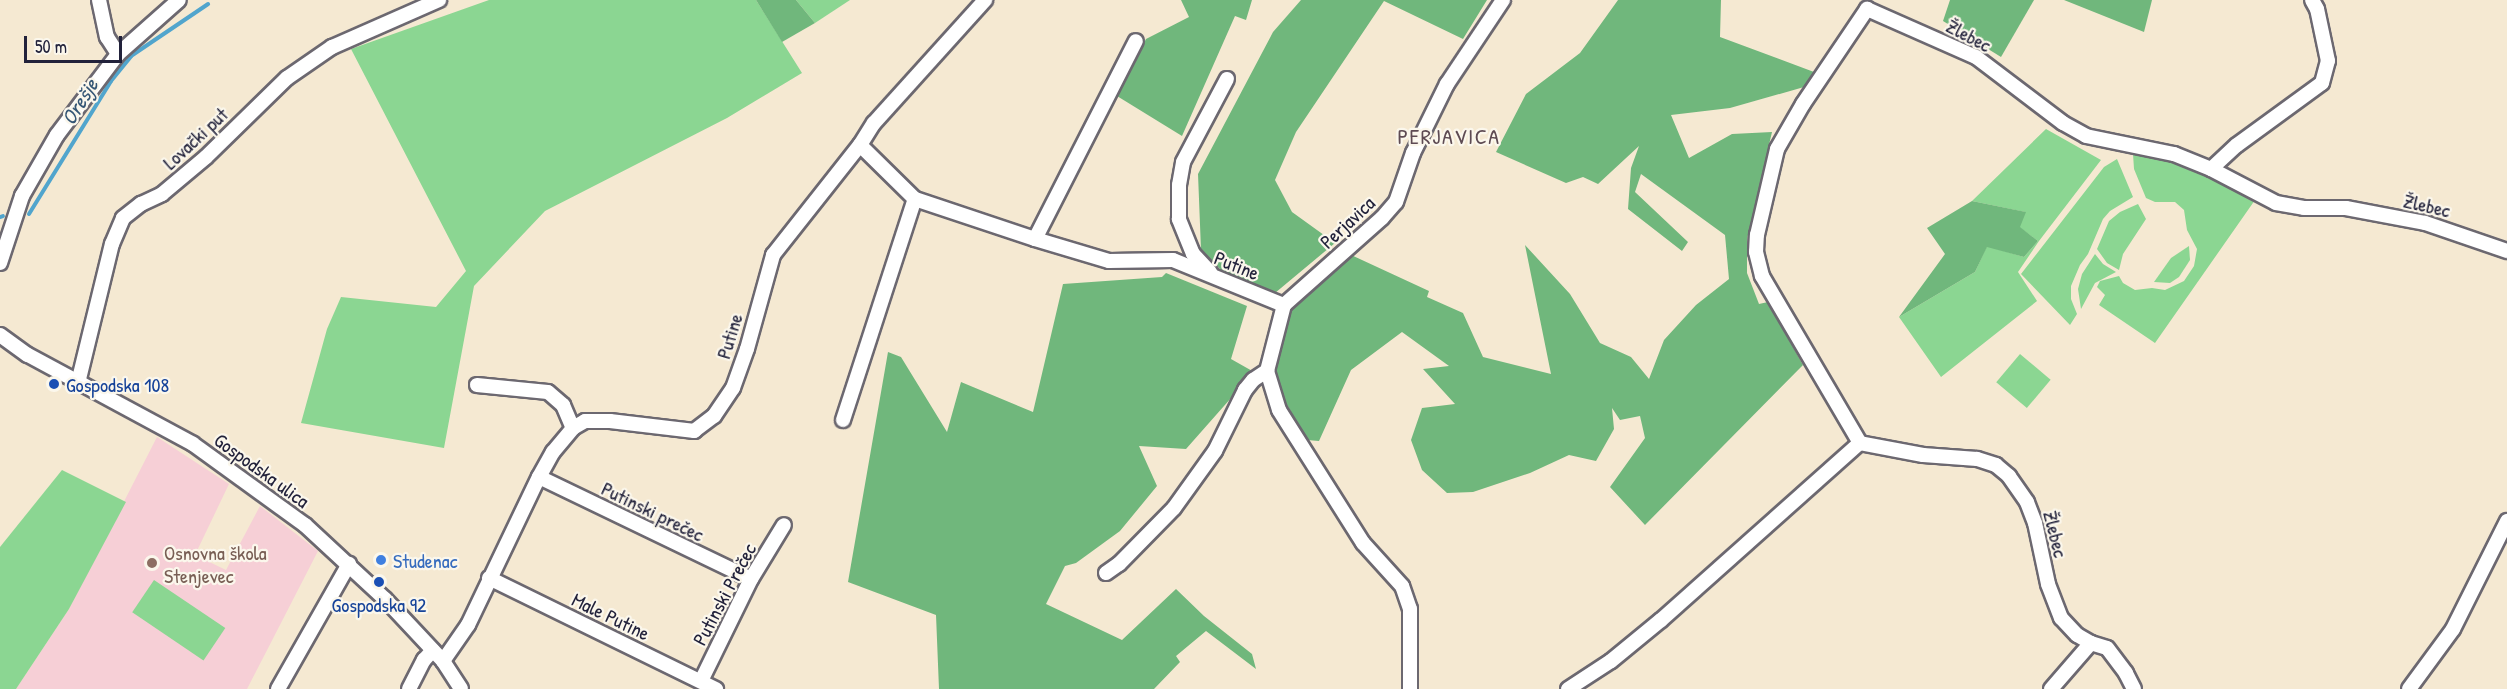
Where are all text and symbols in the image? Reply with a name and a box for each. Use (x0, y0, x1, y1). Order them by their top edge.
street label: Žlebec (1942, 13, 1996, 57)
scale bar (27, 24, 124, 62)
text: 50 m (35, 34, 67, 59)
water label: Orešje (56, 74, 104, 130)
street label: Lovački put (158, 102, 232, 174)
district label: PERJAVICA (1398, 124, 1500, 150)
street label: Žlebec (2401, 188, 2453, 222)
street label: Perjavica (1315, 191, 1379, 253)
street label: Putine (1211, 245, 1263, 285)
street label: Putine (711, 311, 747, 361)
place label: Gospodska 108 (66, 372, 169, 396)
marker: Gospodska 108 (47, 377, 61, 391)
street label: Gospodska ulica (210, 427, 314, 513)
street label: Putinski prečec (598, 476, 708, 546)
street label: Žlebec (2039, 508, 2073, 560)
street label: Putinski Prečec (687, 539, 761, 649)
place label: Osnovna škola Stenjevec (164, 540, 267, 587)
place label: Studenac (393, 548, 457, 572)
marker: Studenac (374, 553, 388, 567)
marker: Osnovna škola Stenjevec (145, 556, 159, 570)
marker: Gospodska 92 (372, 575, 386, 589)
street label: Male Putine (568, 587, 654, 645)
place label: Gospodska 92 (332, 592, 426, 616)

